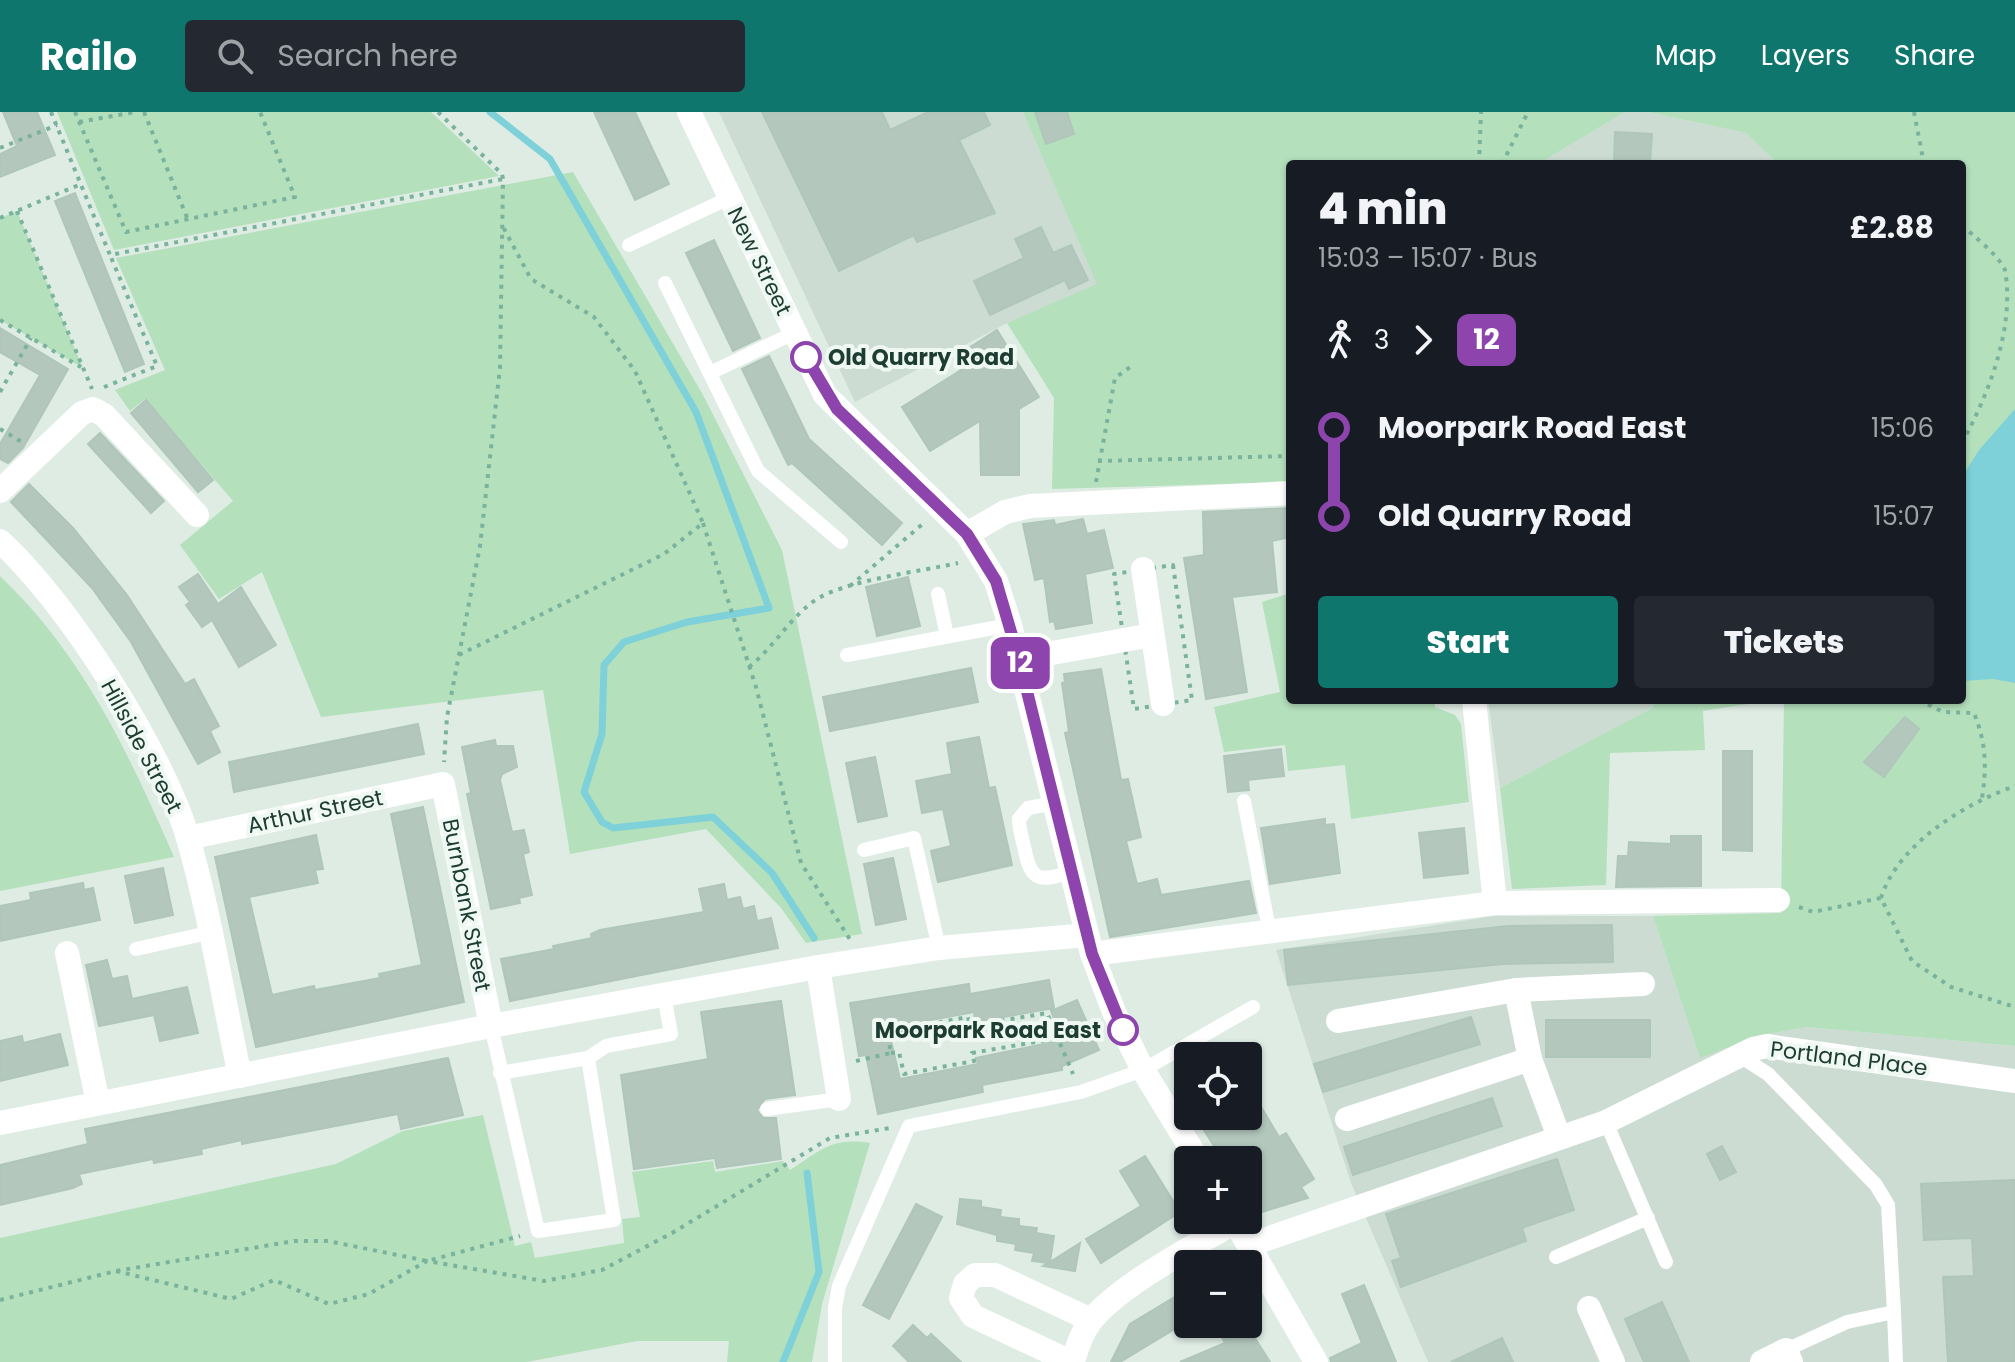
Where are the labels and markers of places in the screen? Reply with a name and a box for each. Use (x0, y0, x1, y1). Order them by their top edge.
marker: Old Quarry Road (791, 342, 821, 372)
place label: Old Quarry Road (828, 342, 1014, 373)
place label: Moorpark Road East (875, 1015, 1101, 1046)
marker: Moorpark Road East (1108, 1015, 1138, 1045)

